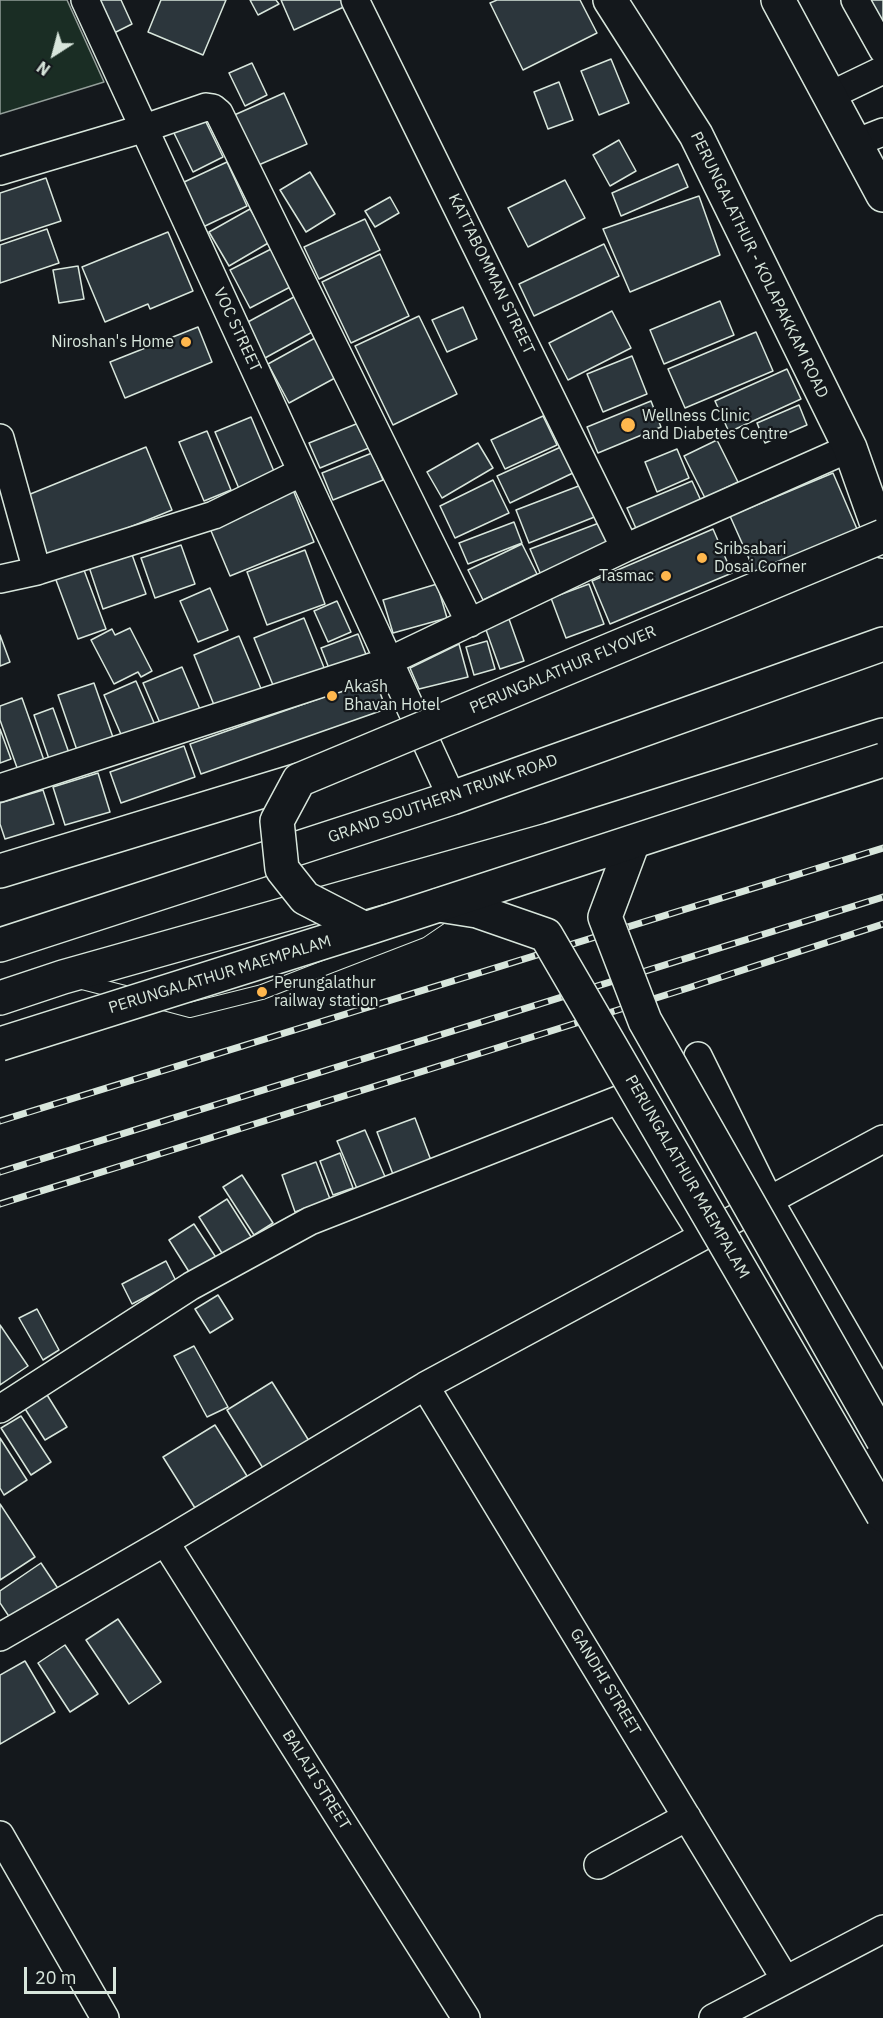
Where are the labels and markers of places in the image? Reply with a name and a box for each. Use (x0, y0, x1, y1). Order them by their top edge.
place label: Niroshan's Home (51, 332, 174, 352)
marker: Niroshan's Home (179, 335, 193, 349)
place label: Wellness Clinic and Diabetes Centre (642, 406, 788, 444)
marker: Wellness Clinic and Diabetes Centre (619, 416, 637, 434)
place label: Sribsabari Dosai Corner (714, 539, 806, 577)
marker: Sribsabari Dosai Corner (695, 551, 709, 565)
place label: Tasmac (599, 566, 654, 586)
marker: Tasmac (659, 569, 673, 583)
place label: Akash Bhavan Hotel (344, 677, 440, 715)
marker: Akash Bhavan Hotel (325, 689, 339, 703)
place label: Perungalathur railway station (274, 973, 378, 1011)
marker: Perungalathur railway station (255, 985, 269, 999)

